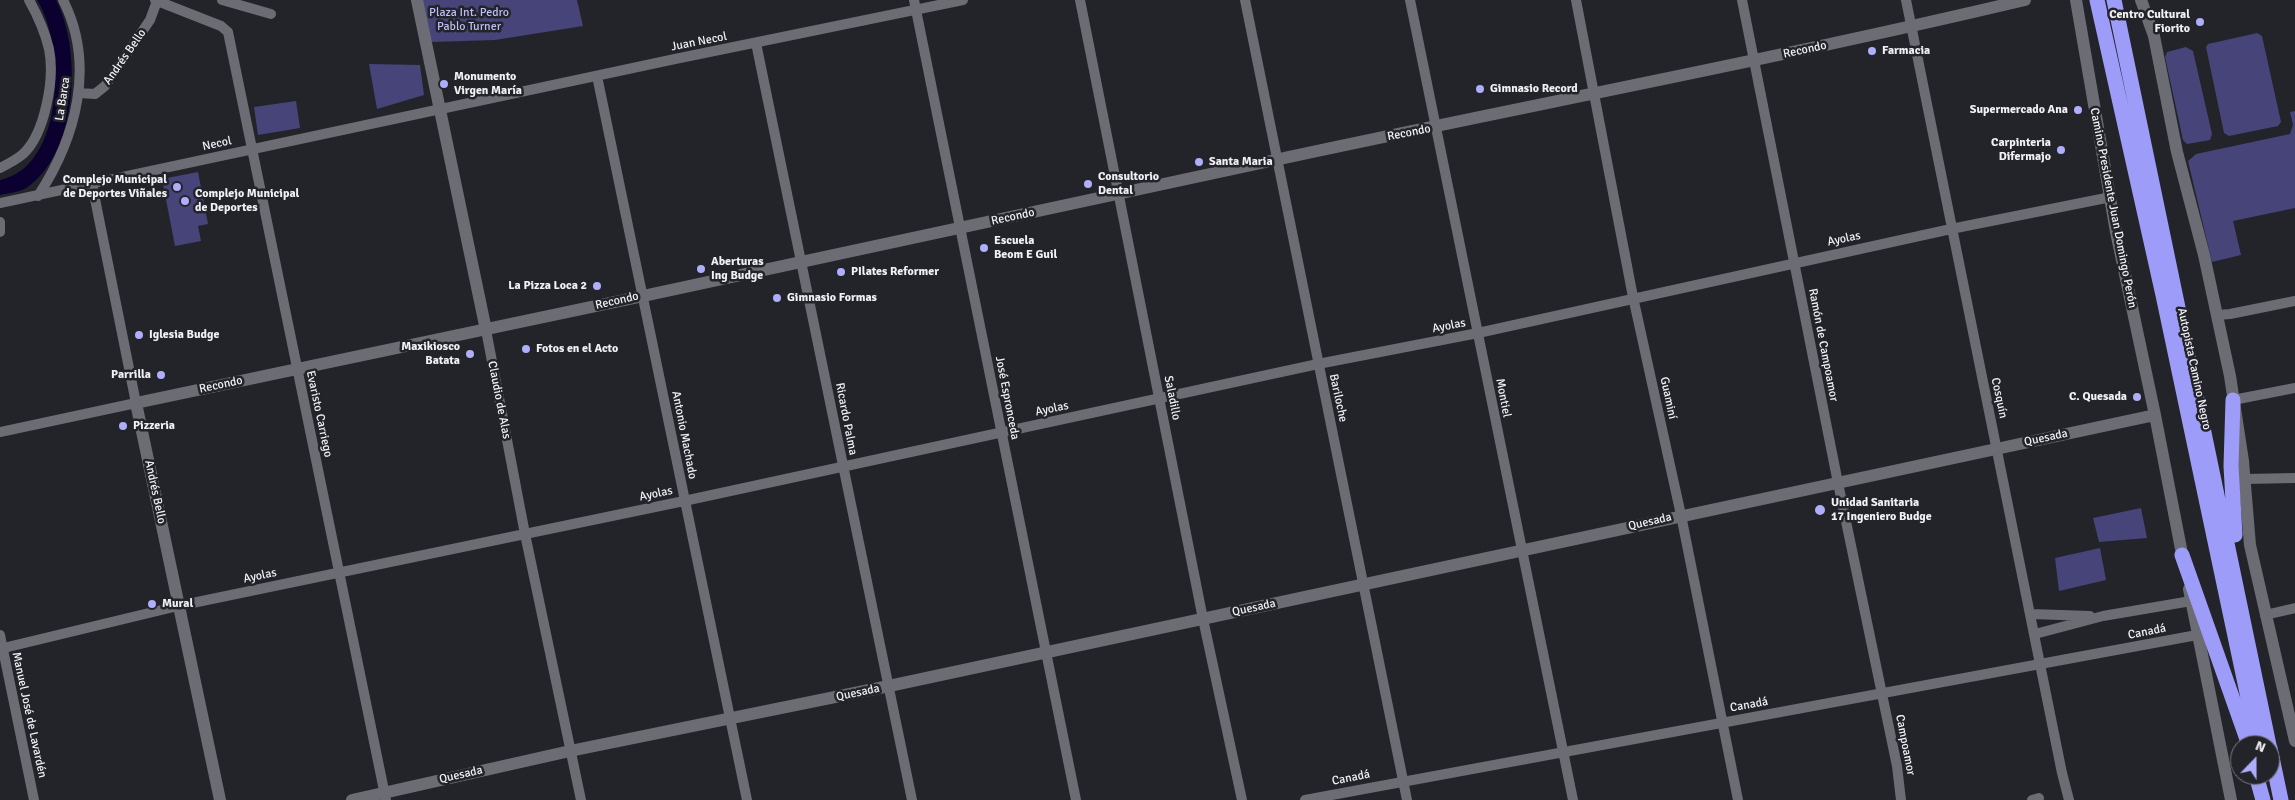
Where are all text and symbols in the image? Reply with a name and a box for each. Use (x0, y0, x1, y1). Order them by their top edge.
park label: Plaza Int. Pedro Pablo Turner (429, 6, 509, 34)
place label: Centro Cultural Fiorito (2109, 8, 2190, 36)
marker: Centro Cultural Fiorito (2194, 16, 2206, 28)
street label: Andrés Bello (101, 26, 149, 88)
street label: Juan Necol (670, 30, 728, 54)
street label: Recondo (1782, 38, 1828, 62)
place label: Farmacia (1882, 44, 1930, 58)
marker: Farmacia (1866, 45, 1878, 57)
place label: Monumento Virgen María (454, 70, 522, 98)
street label: La Barca (52, 76, 74, 122)
marker: Monumento Virgen María (438, 78, 450, 90)
place label: Gimnasio Record (1490, 82, 1578, 96)
marker: Gimnasio Record (1474, 83, 1486, 95)
place label: Supermercado Ana (1970, 103, 2068, 117)
marker: Supermercado Ana (2072, 104, 2084, 116)
street label: Camino Presidente Juan Domingo Perón (2086, 107, 2140, 309)
street label: Recondo (1386, 122, 1432, 144)
street label: Necol (201, 134, 233, 154)
place label: Carpinteria Difermajo (1991, 136, 2051, 164)
marker: Carpinteria Difermajo (2055, 144, 2067, 156)
place label: Santa Maria (1209, 155, 1273, 169)
marker: Santa Maria (1193, 156, 1205, 168)
place label: Consultorio Dental (1098, 170, 1159, 198)
place label: Complejo Municipal de Deportes Viñales (63, 173, 167, 201)
marker: Consultorio Dental (1082, 178, 1094, 190)
marker: Complejo Municipal de Deportes Viñales (171, 181, 183, 193)
place label: Complejo Municipal de Deportes (195, 187, 299, 215)
marker: Complejo Municipal de Deportes (179, 195, 191, 207)
street label: Recondo (990, 205, 1036, 229)
street label: Ayolas (1826, 228, 1862, 250)
place label: Escuela Beom E Guil (994, 234, 1057, 262)
marker: Escuela Beom E Guil (978, 242, 990, 254)
place label: Aberturas Ing Budge (711, 255, 763, 283)
marker: Aberturas Ing Budge (695, 263, 707, 275)
place label: PIlates Reformer (851, 265, 939, 279)
marker: PIlates Reformer (835, 266, 847, 278)
place label: La Pizza Loca 2 (508, 279, 587, 293)
marker: La Pizza Loca 2 (591, 280, 603, 292)
street label: Ramón de Campoamor (1805, 287, 1841, 403)
street label: Recondo (594, 289, 640, 313)
place label: Gimnasio Formas (787, 291, 877, 305)
marker: Gimnasio Formas (771, 292, 783, 304)
street label: Autopista Camino Negro (2174, 307, 2214, 431)
street label: Ayolas (1431, 316, 1467, 336)
place label: Iglesia Budge (149, 328, 219, 342)
marker: Iglesia Budge (133, 329, 145, 341)
place label: Maxikiosco Batata (401, 340, 460, 368)
place label: Fotos en el Acto (536, 342, 618, 356)
marker: Fotos en el Acto (520, 343, 532, 355)
marker: Maxikiosco Batata (464, 348, 476, 360)
street label: José Espronceda (992, 355, 1022, 441)
street label: Claudio de Alas (484, 360, 514, 440)
place label: Parrilla (111, 368, 151, 382)
marker: Parrilla (155, 369, 167, 381)
street label: Evaristo Carriego (303, 369, 335, 459)
street label: Recondo (198, 373, 244, 397)
street label: Bariloche (1326, 373, 1350, 423)
street label: Saladillo (1161, 375, 1183, 421)
street label: Guaminí (1656, 375, 1680, 421)
street label: Cosquín (1988, 376, 2010, 420)
street label: Montiel (1492, 377, 1514, 419)
street label: Ricardo Palma (832, 382, 860, 456)
street label: Antonio Machado (668, 390, 700, 480)
place label: C. Quesada (2069, 390, 2127, 404)
marker: C. Quesada (2131, 391, 2143, 403)
street label: Ayolas (1034, 398, 1070, 420)
place label: Pizzeria (133, 419, 175, 433)
marker: Pizzeria (117, 420, 129, 432)
street label: Quesada (2023, 426, 2069, 450)
street label: Andrés Bello (141, 459, 169, 525)
street label: Ayolas (638, 483, 674, 505)
place label: Unidad Sanitaria 17 Ingeniero Budge (1831, 496, 1932, 524)
marker: Unidad Sanitaria 17 Ingeniero Budge (1813, 503, 1827, 517)
street label: Quesada (1627, 510, 1673, 534)
street label: Ayolas (242, 565, 278, 587)
street label: Quesada (1231, 596, 1277, 620)
place label: Mural (162, 597, 193, 611)
marker: Mural (146, 598, 158, 610)
street label: Canadá (2127, 621, 2167, 643)
street label: Manuel José de Lavardén (9, 651, 49, 779)
street label: Quesada (835, 681, 881, 705)
street label: Canadá (1729, 695, 1769, 715)
street label: Campoamor (1892, 713, 1918, 777)
north arrow (2230, 735, 2280, 785)
text: N (2253, 737, 2268, 756)
street label: Quesada (438, 763, 484, 787)
street label: Canadá (1331, 767, 1371, 789)

